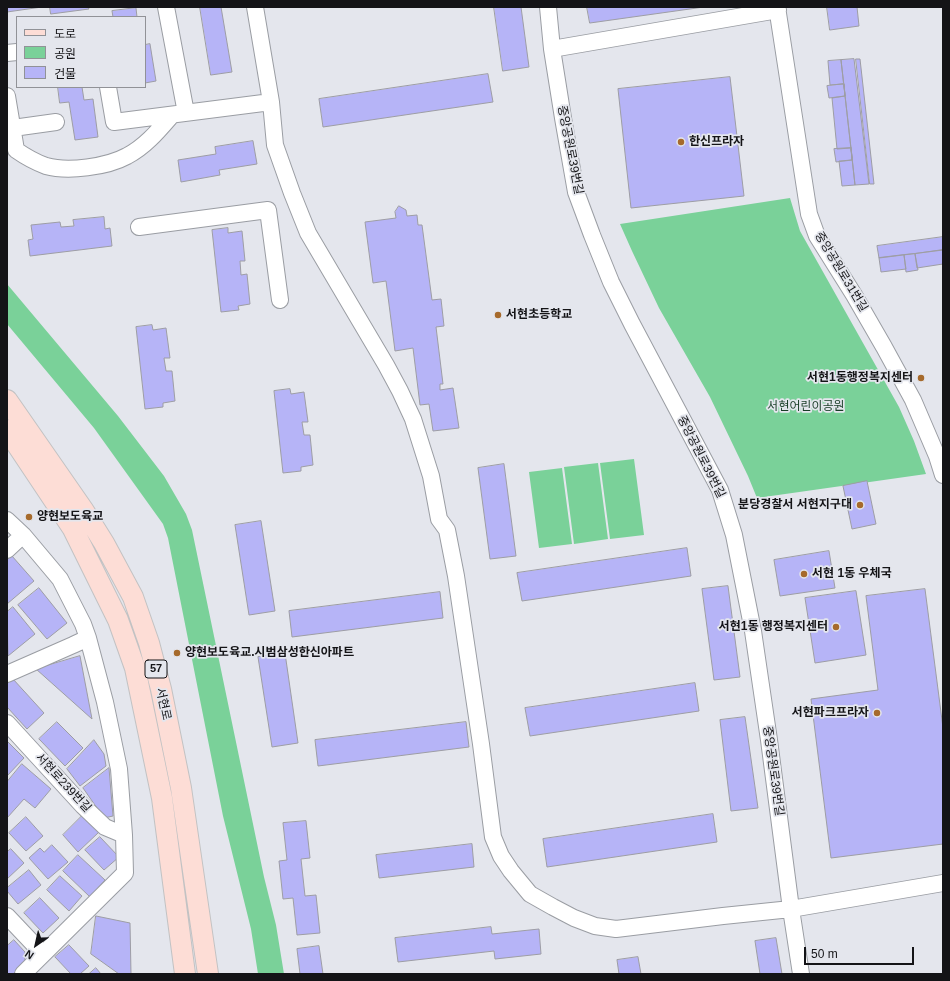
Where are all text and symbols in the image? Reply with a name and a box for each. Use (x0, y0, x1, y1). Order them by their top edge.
legend (16, 16, 146, 88)
text: 도로 (54, 27, 76, 41)
text: 공원 (54, 47, 76, 61)
text: 건물 (54, 67, 76, 81)
street label: 중앙공원로39번길 (554, 104, 586, 196)
place label: 한신프라자 (689, 135, 744, 149)
marker: 한신프라자 (676, 137, 686, 147)
street label: 중앙공원로31번길 (811, 229, 871, 315)
place label: 서현초등학교 (506, 308, 572, 322)
marker: 서현초등학교 (493, 310, 503, 320)
place label: 서현1동행정복지센터 (807, 371, 913, 385)
marker: 서현1동행정복지센터 (916, 373, 926, 383)
park label: 서현어린이공원 (767, 400, 845, 414)
street label: 중앙공원로39번길 (674, 413, 728, 501)
place label: 분당경찰서 서현지구대 (738, 498, 852, 512)
marker: 분당경찰서 서현지구대 (855, 500, 865, 510)
place label: 양현보도육교 (37, 510, 103, 524)
marker: 양현보도육교 (24, 512, 34, 522)
place label: 서현 1동 우체국 (812, 567, 892, 581)
marker: 서현 1동 우체국 (799, 569, 809, 579)
place label: 서현1동 행정복지센터 (719, 620, 828, 634)
marker: 서현1동 행정복지센터 (831, 622, 841, 632)
place label: 양현보도육교.시범삼성한신아파트 (185, 646, 354, 660)
marker: 양현보도육교.시범삼성한신아파트 (172, 648, 182, 658)
road number: 57 (145, 660, 167, 678)
street label: 서현로 (153, 686, 173, 722)
place label: 서현파크프라자 (792, 706, 869, 720)
marker: 서현파크프라자 (872, 708, 882, 718)
street label: 중앙공원로39번길 (760, 725, 786, 817)
street label: 서현로239번길 (32, 751, 94, 815)
north arrow (16, 925, 56, 965)
scale bar (806, 939, 916, 965)
text: 50 m (811, 947, 838, 961)
text: N (23, 948, 36, 962)

